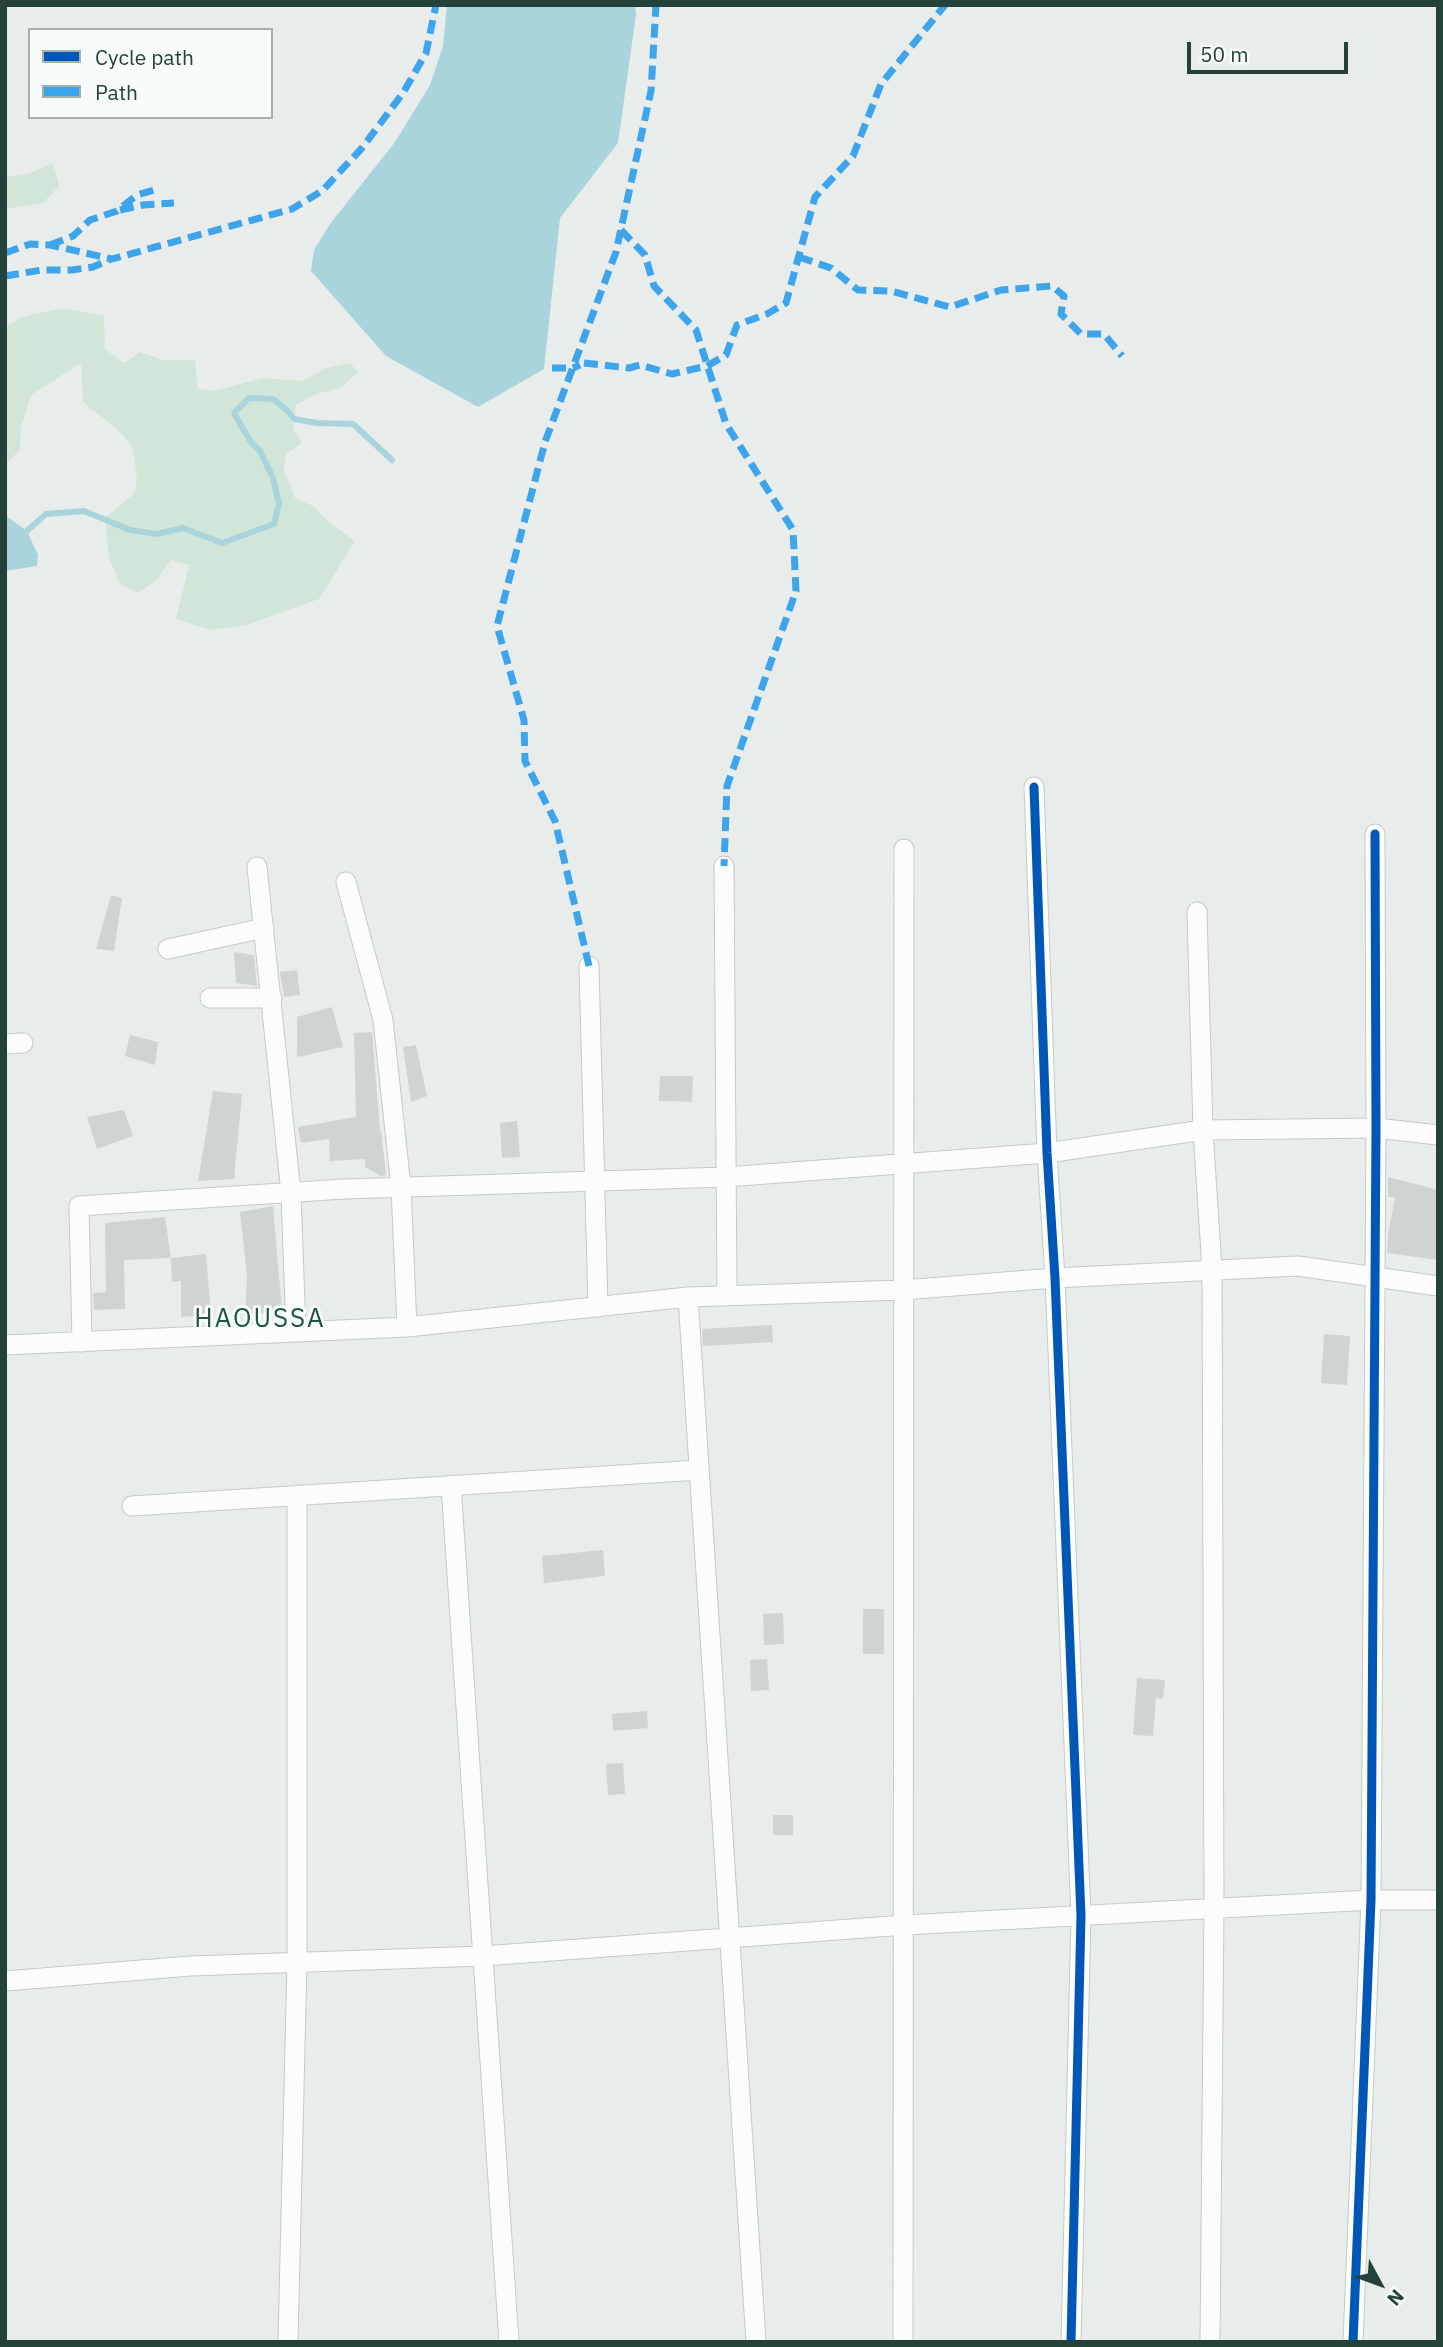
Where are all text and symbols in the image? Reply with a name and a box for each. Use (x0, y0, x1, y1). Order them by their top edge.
legend (28, 28, 273, 119)
scale bar (1191, 28, 1352, 72)
text: 50 m (1200, 40, 1249, 68)
text: Cycle path (95, 43, 194, 71)
text: Path (95, 78, 138, 106)
district label: HAOUSSA (195, 1303, 325, 1335)
north arrow (1345, 2249, 1415, 2319)
text: N (1382, 2285, 1409, 2311)

